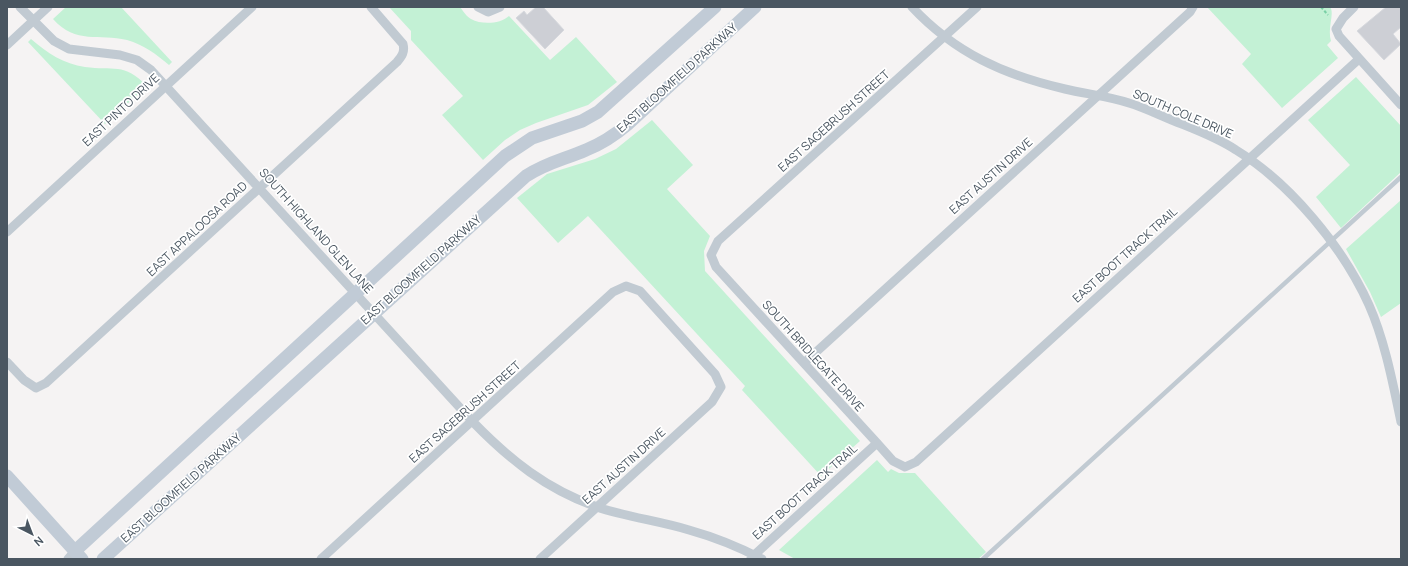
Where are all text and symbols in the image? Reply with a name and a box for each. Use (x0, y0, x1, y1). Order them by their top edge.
street label: EAST BLOOMFIELD PARKWAY (613, 19, 741, 136)
street label: EAST SAGEBRUSH STREET (774, 65, 894, 175)
street label: EAST PINTO DRIVE (78, 69, 163, 150)
street label: SOUTH COLE DRIVE (1130, 85, 1236, 142)
street label: EAST AUSTIN DRIVE (945, 134, 1036, 218)
street label: SOUTH HIGHLAND GLEN LANE (255, 164, 377, 297)
street label: EAST APPALOOSA ROAD (143, 177, 251, 280)
street label: EAST BOOT TRACK TRAIL (1069, 203, 1181, 306)
street label: EAST BLOOMFIELD PARKWAY (357, 211, 485, 328)
street label: SOUTH BRIDLEGATE DRIVE (759, 296, 868, 415)
street label: EAST SAGEBRUSH STREET (405, 356, 525, 466)
street label: EAST AUSTIN DRIVE (578, 424, 669, 508)
street label: EAST BLOOMFIELD PARKWAY (117, 429, 245, 546)
street label: EAST BOOT TRACK TRAIL (749, 440, 861, 543)
north arrow (12, 514, 52, 554)
text: N (31, 534, 47, 550)

